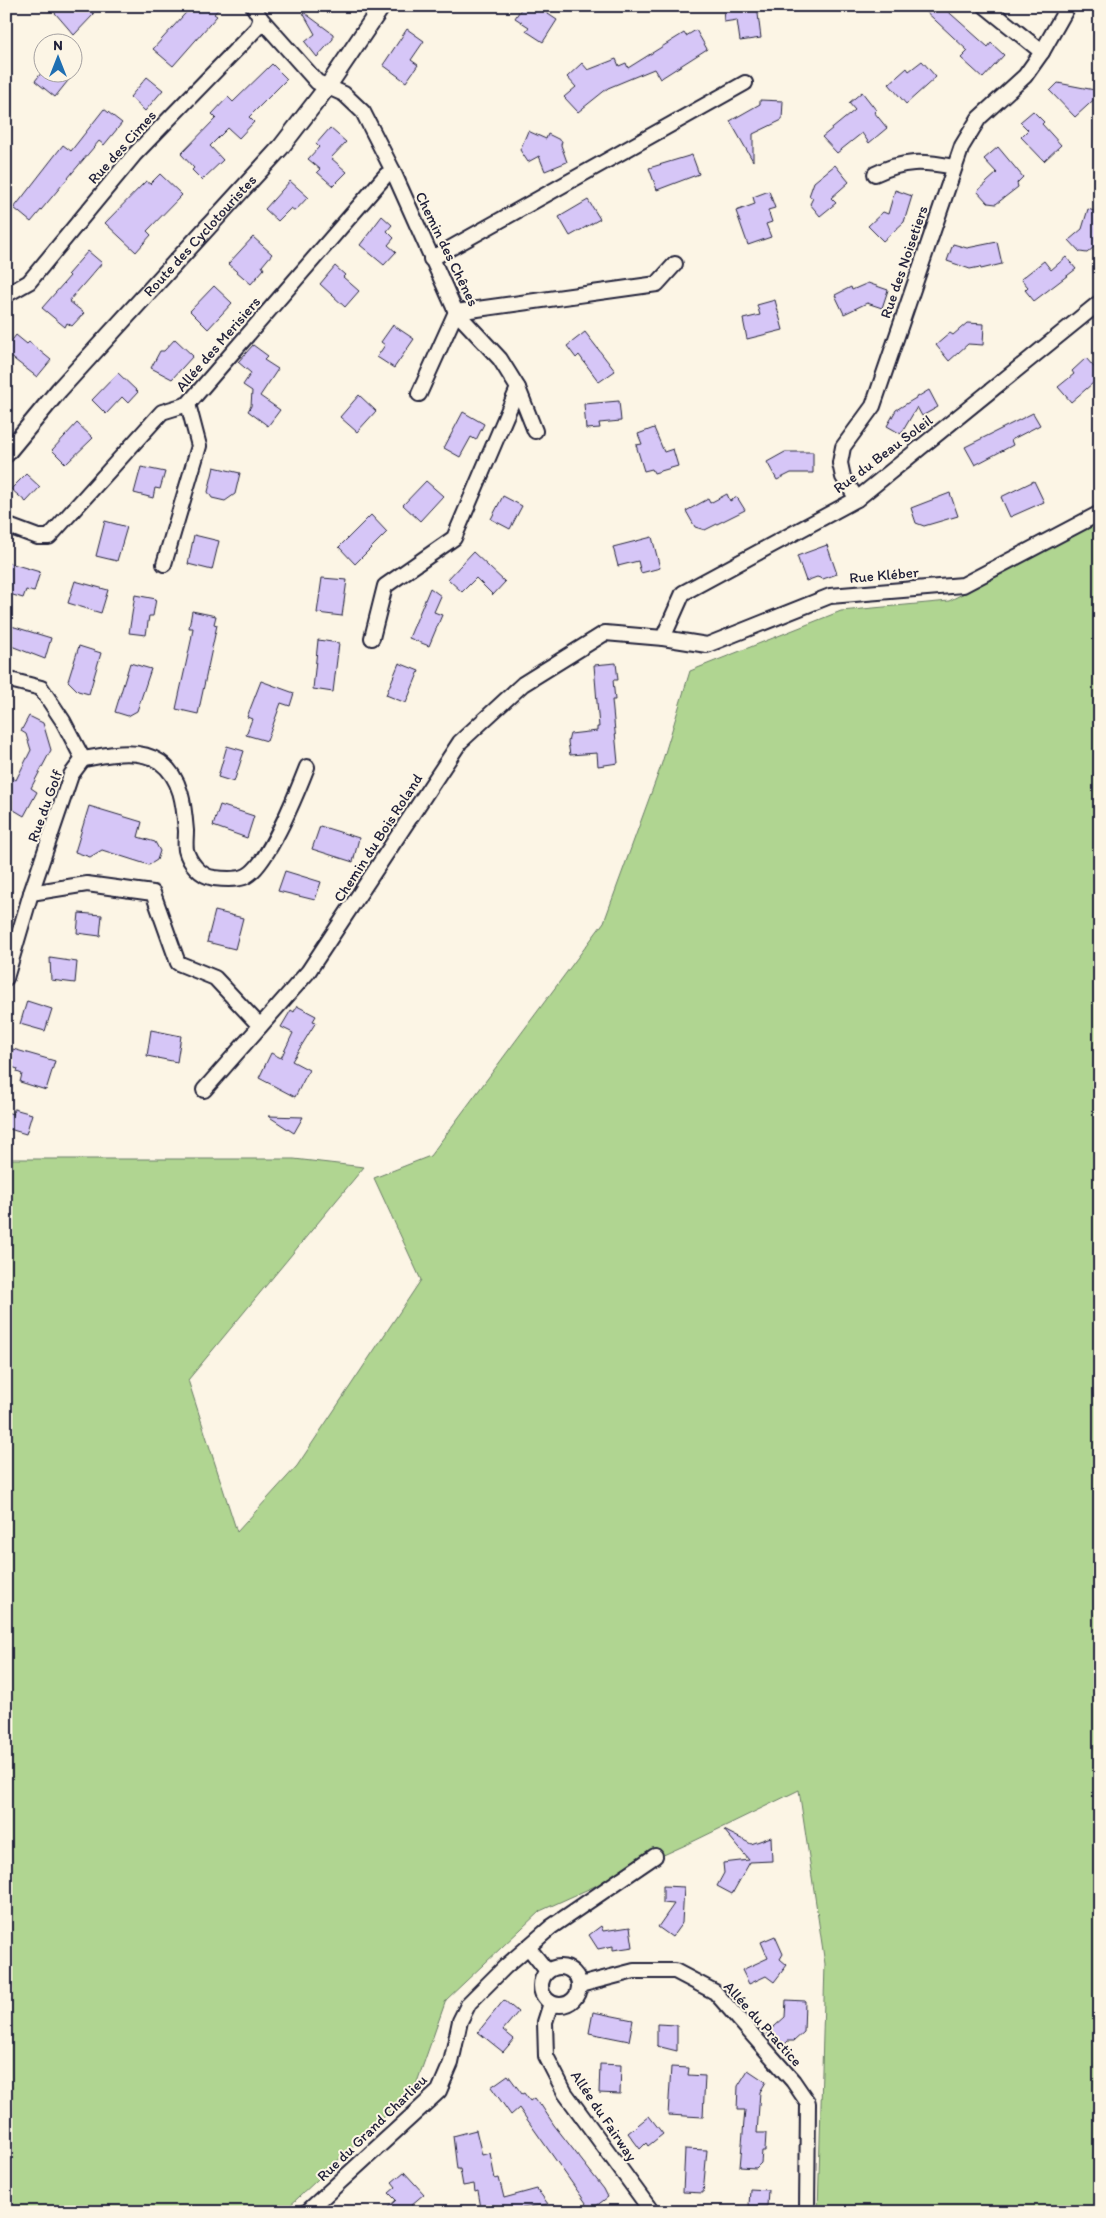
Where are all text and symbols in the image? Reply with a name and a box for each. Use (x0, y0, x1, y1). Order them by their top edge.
north arrow (32, 32, 82, 82)
text: N (53, 37, 63, 54)
street label: Rue des Cimes (84, 106, 160, 188)
street label: Route des Cyclotouristes (140, 171, 260, 301)
street label: Chemin des Chênes (411, 189, 483, 310)
street label: Rue des Noisetiers (876, 203, 932, 321)
street label: Allée des Merisiers (172, 293, 264, 395)
street label: Rue du Beau Soleil (830, 410, 937, 497)
street label: Rue Kléber (849, 563, 920, 587)
street label: Rue du Golf (24, 767, 67, 845)
street label: Chemin du Bois Roland (330, 770, 426, 906)
street label: Allée du Practice (720, 1978, 806, 2070)
street label: Allée du Fairway (567, 2067, 641, 2165)
street label: Rue du Grand Charlieu (313, 2071, 431, 2185)

